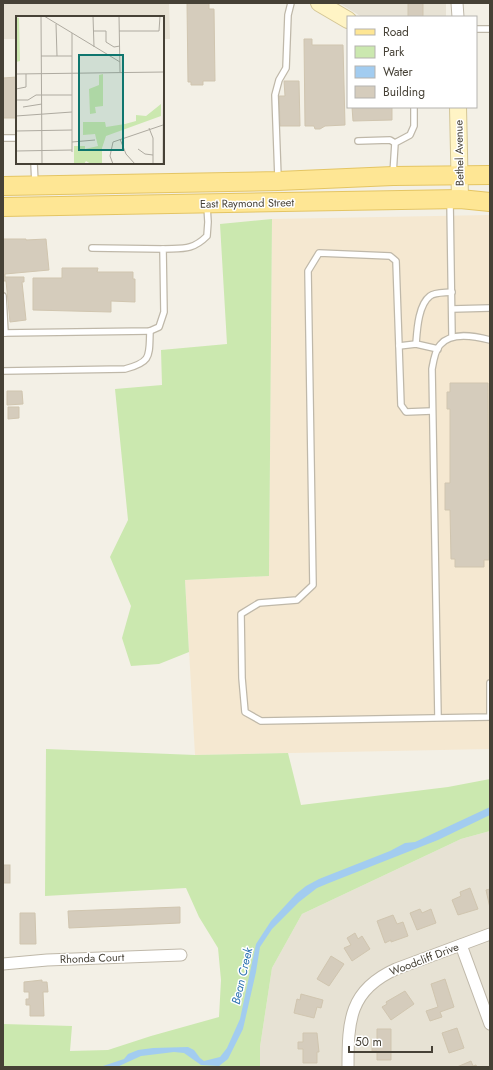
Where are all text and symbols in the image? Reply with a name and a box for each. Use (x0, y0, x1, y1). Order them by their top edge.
inset map (16, 16, 164, 164)
legend (347, 16, 477, 108)
text: Road (383, 23, 409, 41)
text: Park (383, 43, 405, 61)
text: Water (383, 63, 414, 81)
text: Building (383, 83, 425, 101)
street label: Bethel Avenue (450, 120, 468, 186)
street label: East Raymond Street (200, 194, 295, 212)
street label: Woodcliff Drive (387, 938, 461, 980)
water label: Bean Creek (227, 945, 257, 1006)
street label: Rhonda Court (60, 949, 125, 967)
scale bar (349, 1028, 432, 1054)
text: 50 m (355, 1033, 382, 1051)

